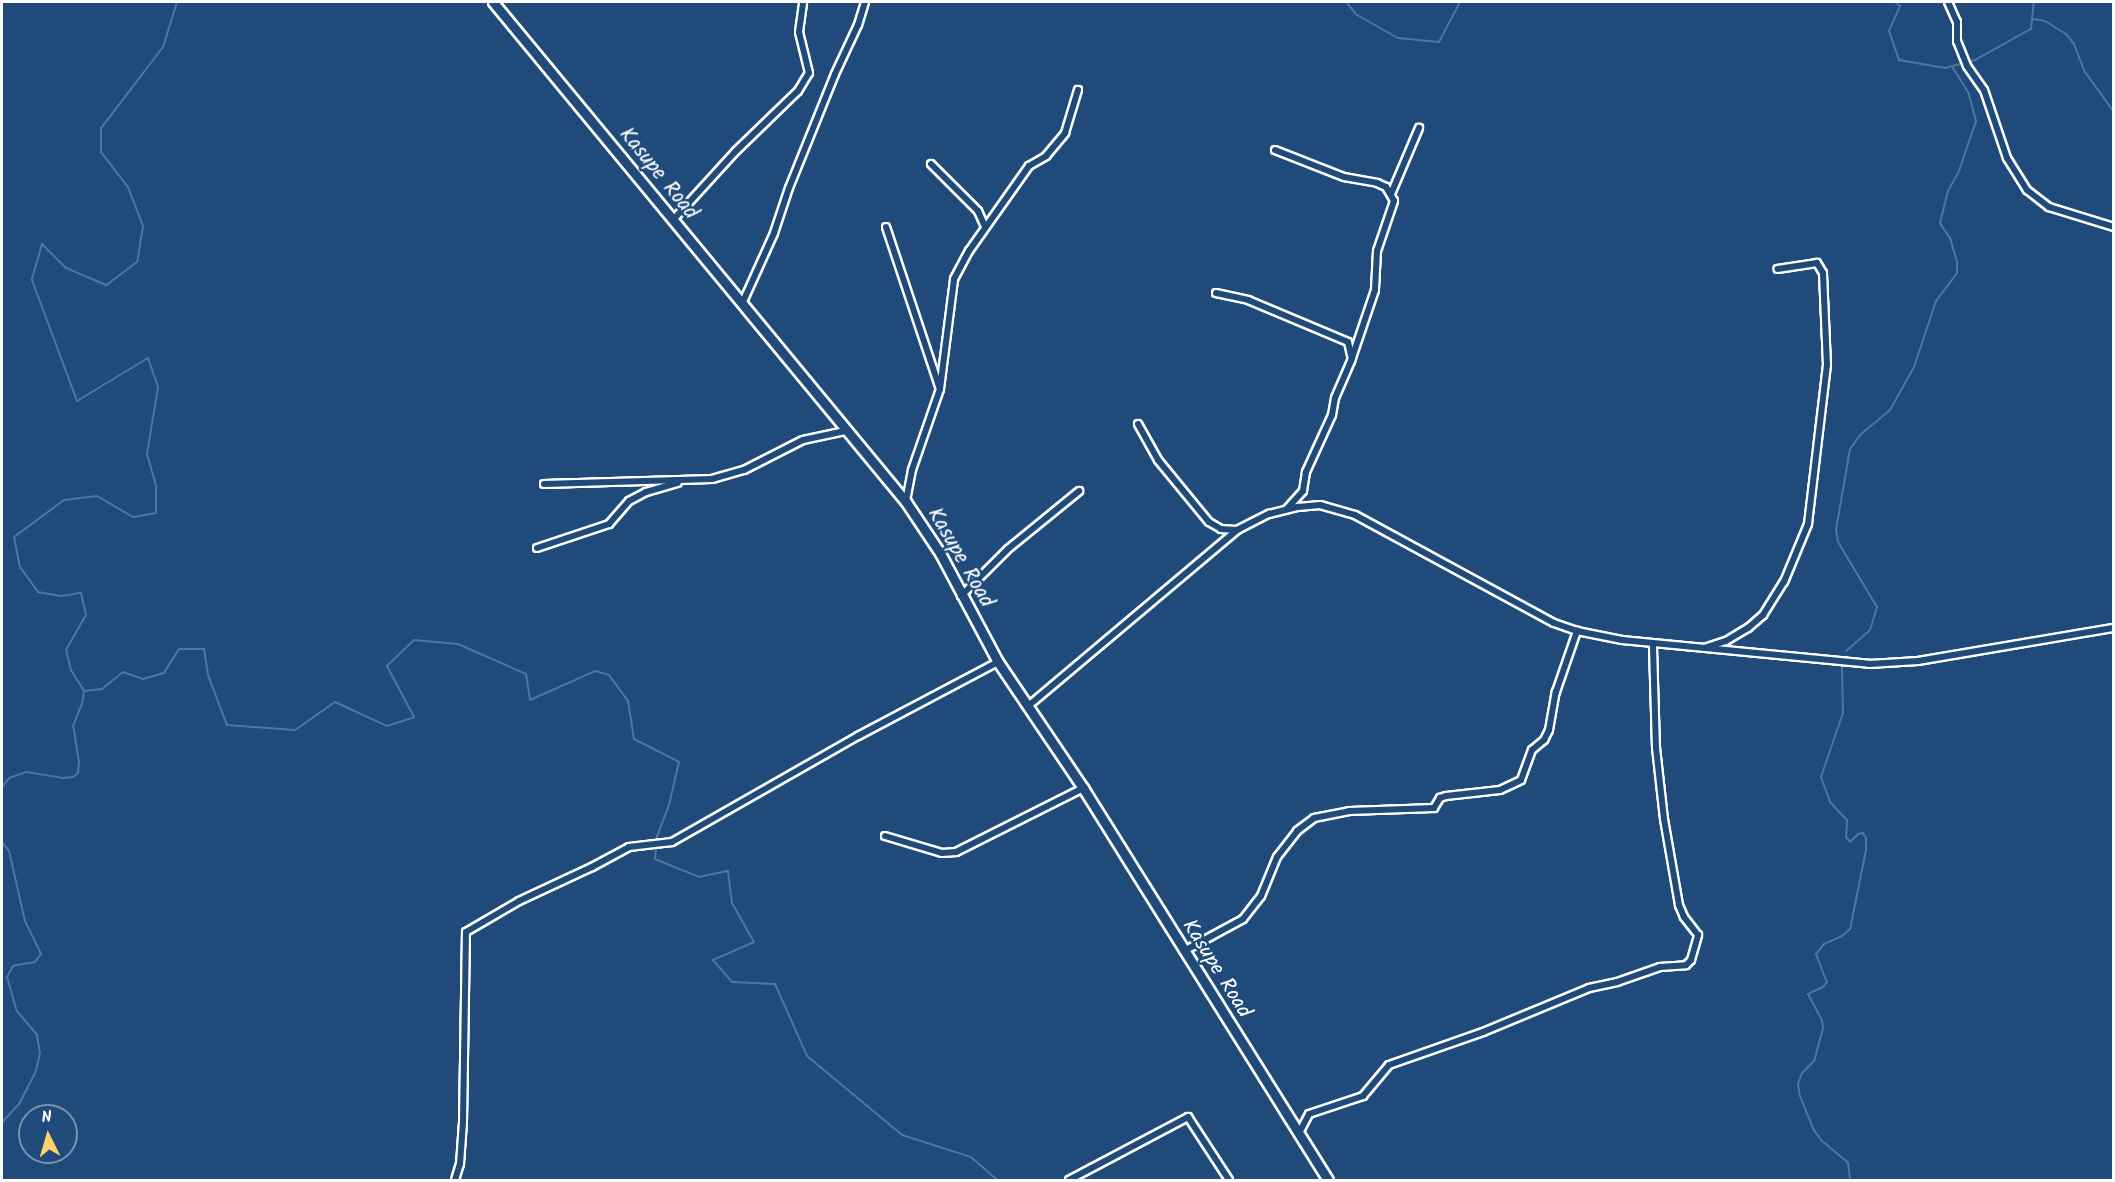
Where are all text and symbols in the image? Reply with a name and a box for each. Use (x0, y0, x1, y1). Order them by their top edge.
street label: Kasupe Road (613, 123, 703, 225)
street label: Kasupe Road (921, 503, 999, 613)
street label: Kasupe Road (1176, 915, 1256, 1023)
north arrow (18, 1104, 78, 1164)
text: N (40, 1105, 53, 1130)

